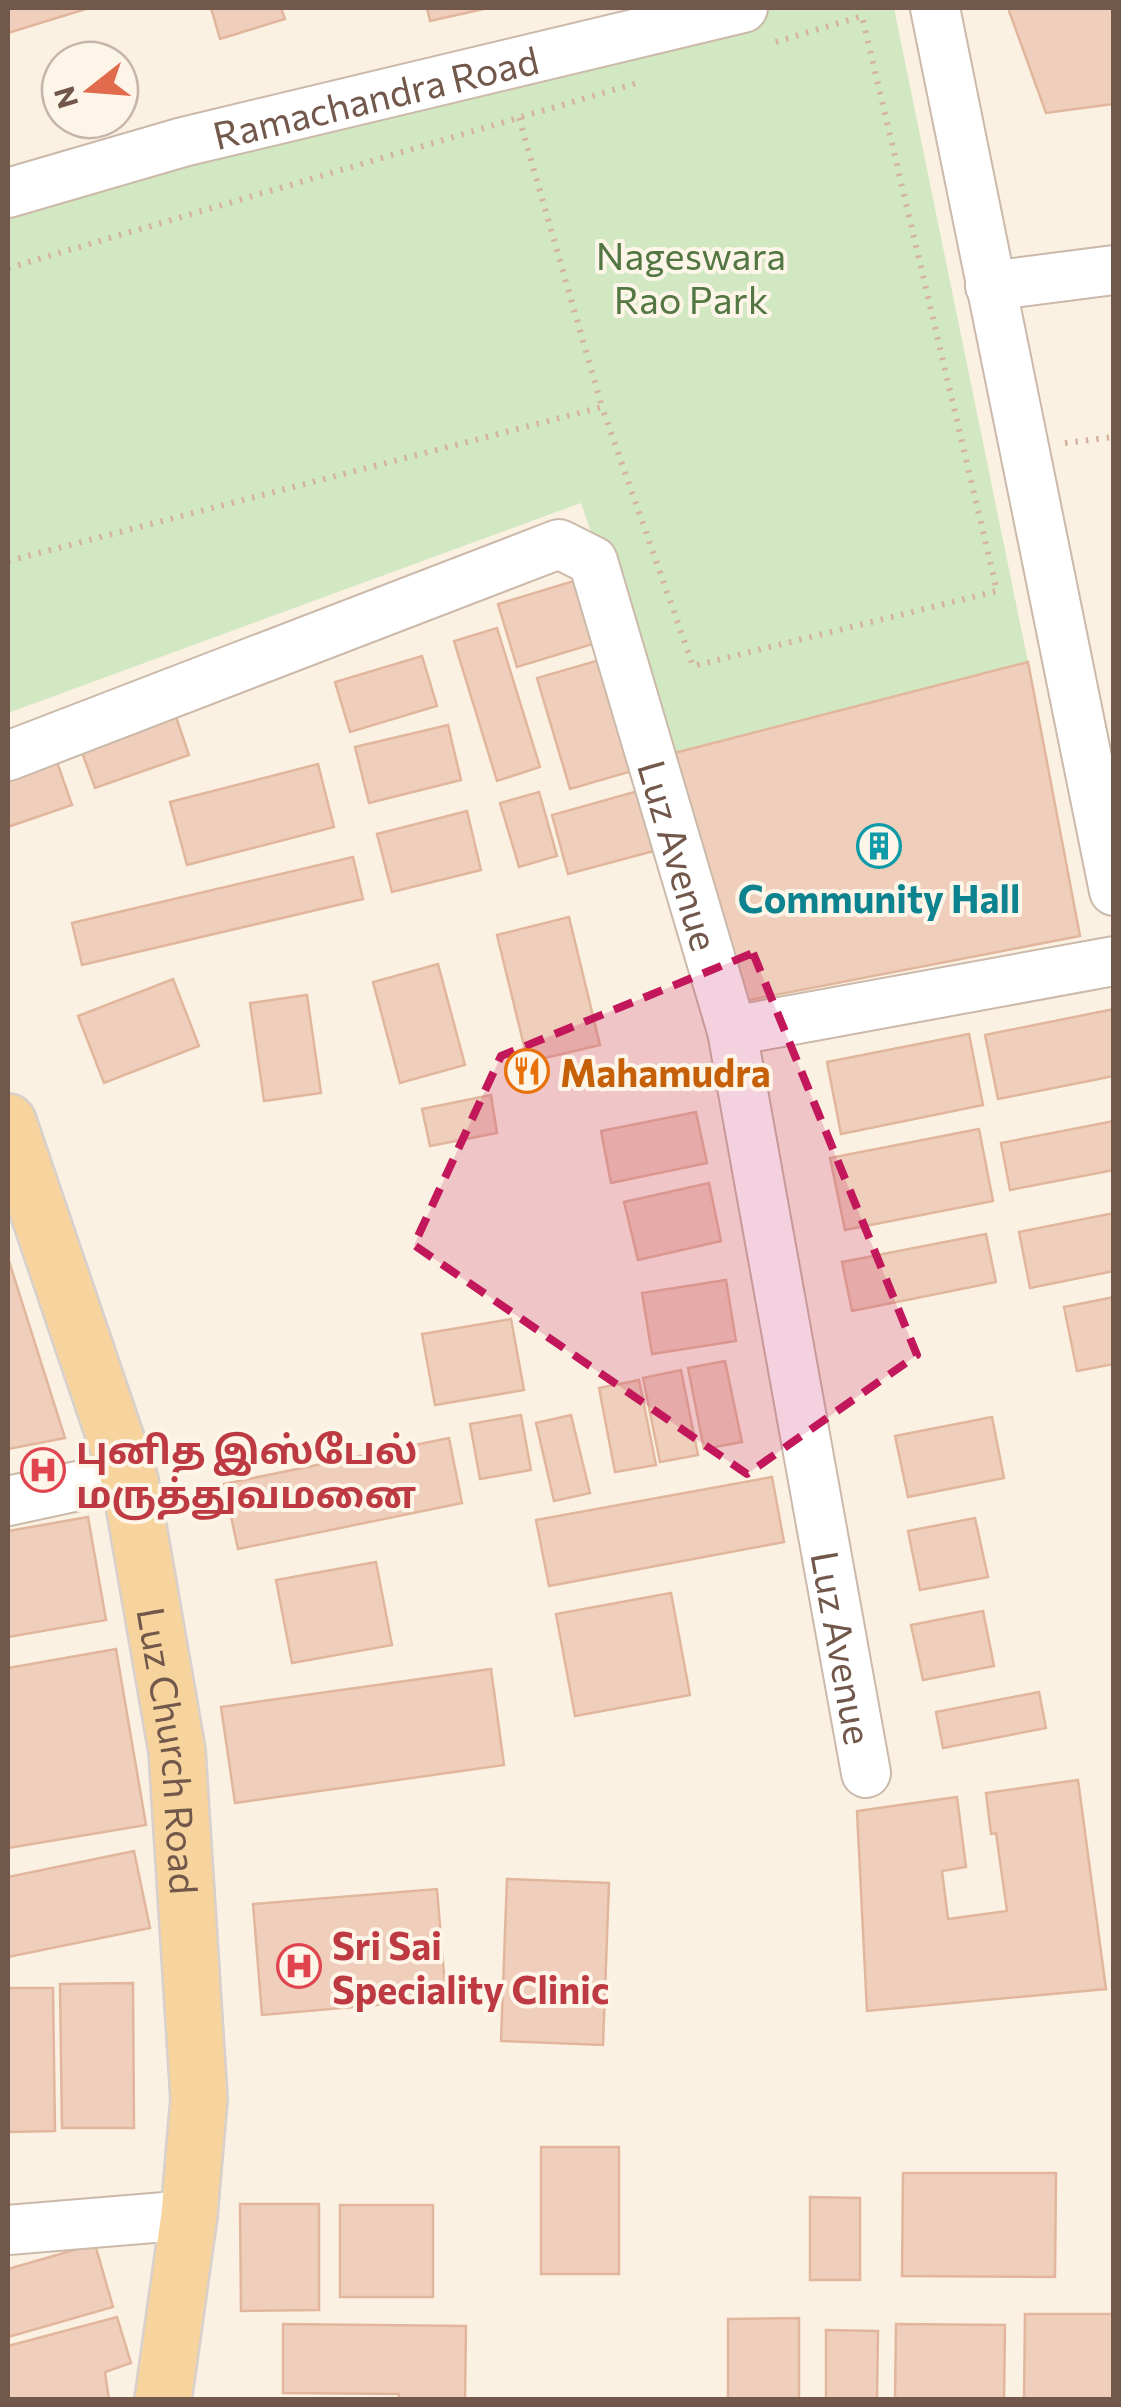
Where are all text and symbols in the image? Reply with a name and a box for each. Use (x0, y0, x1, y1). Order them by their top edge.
street label: Ramachandra Road (208, 34, 543, 158)
north arrow (40, 40, 140, 140)
text: N (46, 83, 84, 113)
park label: Nageswara Rao Park (596, 231, 786, 322)
street label: Luz Avenue (630, 754, 730, 956)
building icon: Community Hall (856, 823, 902, 869)
place label: Community Hall (738, 874, 1020, 921)
restaurant icon: Mahamudra (504, 1048, 550, 1094)
place label: Mahamudra (560, 1048, 771, 1095)
place label: புனித இஸ்பேல் மருத்துவமனை (76, 1425, 417, 1521)
hospital icon: புனித இஸ்பேல் மருத்துவமனை (20, 1447, 66, 1493)
street label: Luz Avenue (803, 1547, 884, 1748)
street label: Luz Church Road (129, 1603, 210, 1896)
place label: Sri Sai Speciality Clinic (332, 1921, 609, 2012)
hospital icon: Sri Sai Speciality Clinic (276, 1943, 322, 1989)

